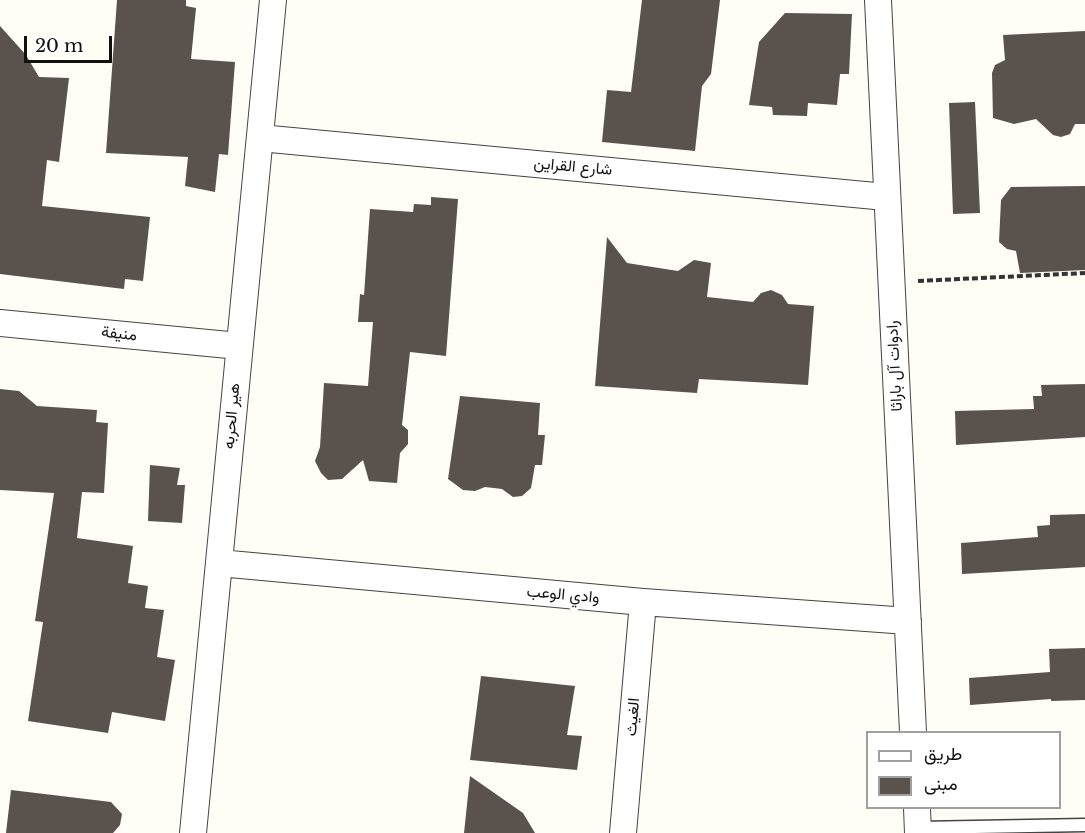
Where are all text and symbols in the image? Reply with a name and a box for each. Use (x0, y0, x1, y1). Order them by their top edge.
scale bar (27, 24, 116, 62)
text: 20 m (35, 35, 83, 57)
street label: شارع القراين (533, 154, 613, 180)
street label: رادوات آل باراثا (883, 320, 907, 412)
street label: منيفة (100, 323, 138, 345)
street label: هير الحربه (220, 382, 244, 450)
street label: وادي الوعب (526, 582, 600, 608)
street label: الغيث (622, 697, 644, 737)
legend (866, 731, 1061, 809)
text: طريق (924, 743, 962, 765)
text: مبنى (924, 773, 958, 795)

